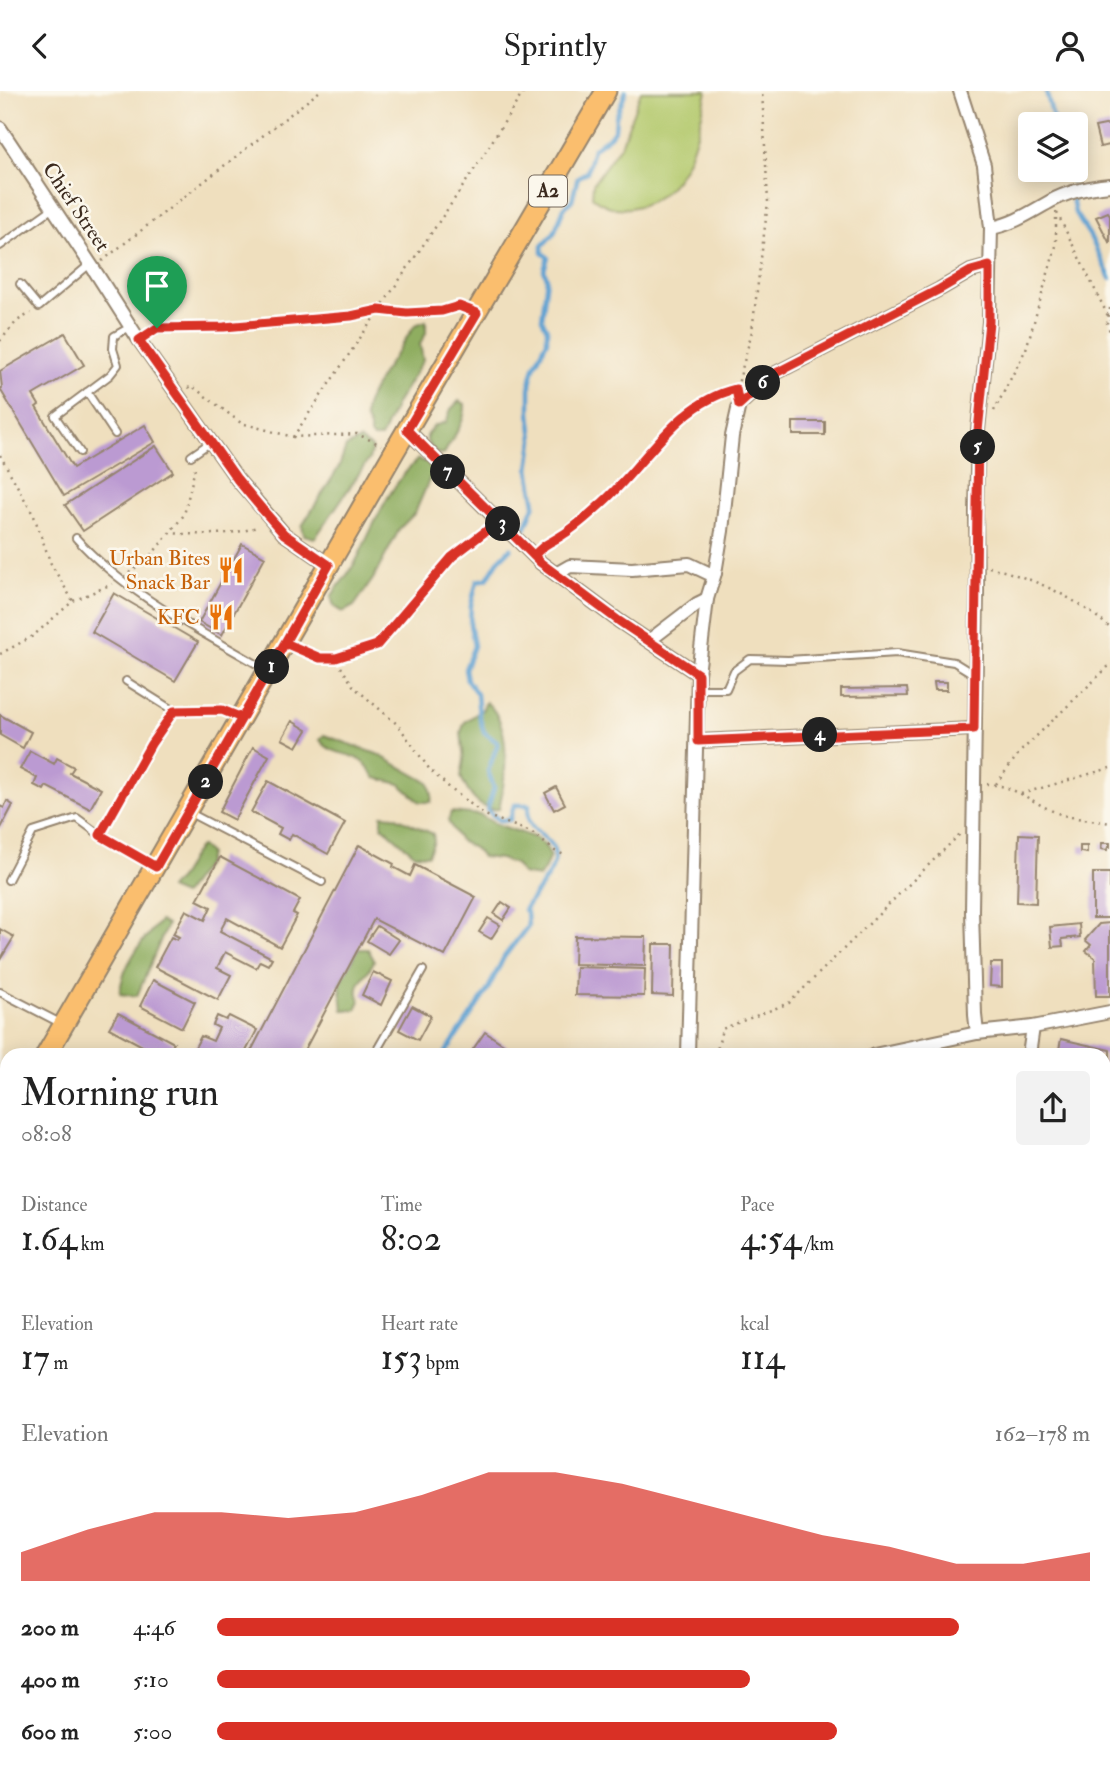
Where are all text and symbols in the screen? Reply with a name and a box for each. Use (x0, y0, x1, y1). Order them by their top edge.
text: Sprintly (503, 26, 607, 66)
icon: back (21, 27, 59, 65)
icon: person (1051, 27, 1089, 65)
map controls (1018, 112, 1088, 182)
button: layers (1018, 112, 1088, 182)
street label: Chief Street (36, 157, 116, 257)
road number: A2 (529, 176, 567, 207)
pin (127, 256, 187, 328)
icon: arrive (138, 267, 176, 305)
pin: 6 (746, 365, 780, 401)
text: 6 (758, 370, 767, 394)
pin: 5 (960, 429, 996, 465)
text: 5 (973, 434, 982, 458)
pin: 7 (430, 455, 466, 489)
text: 7 (443, 459, 452, 483)
pin: 3 (486, 507, 520, 541)
text: 3 (499, 511, 506, 535)
place label: Urban Bites Snack Bar (109, 545, 210, 596)
restaurant icon: Urban Bites Snack Bar (216, 555, 246, 585)
restaurant icon: KFC (206, 602, 236, 632)
place label: KFC (157, 604, 200, 631)
pin: 1 (254, 649, 290, 685)
text: 1 (268, 654, 275, 678)
pin: 4 (802, 717, 838, 753)
text: 4 (814, 722, 825, 746)
pin: 2 (188, 765, 224, 799)
text: 2 (201, 769, 210, 793)
text: Morning run (21, 1069, 219, 1117)
button: share (1016, 1071, 1090, 1145)
text: 08:08 (21, 1119, 72, 1148)
text: Distance (21, 1193, 87, 1217)
text: Time (381, 1193, 422, 1217)
text: Pace (740, 1193, 774, 1217)
text: 1.64 (21, 1217, 77, 1261)
text: 8:02 (381, 1217, 441, 1261)
text: 4:54 (740, 1217, 801, 1261)
text: km (77, 1232, 105, 1256)
text: /km (801, 1232, 834, 1256)
text: Elevation (21, 1312, 93, 1336)
text: Heart rate (381, 1312, 458, 1336)
text: kcal (740, 1312, 769, 1336)
text: 17 (21, 1336, 50, 1380)
text: 153 (381, 1336, 422, 1380)
text: 114 (740, 1336, 784, 1380)
text: m (50, 1351, 68, 1375)
text: bpm (422, 1351, 460, 1375)
text: Elevation (21, 1419, 109, 1448)
text: 162–178 m (995, 1419, 1090, 1448)
text: 200 m (21, 1613, 79, 1642)
text: 4:46 (133, 1613, 175, 1642)
text: 400 m (21, 1665, 80, 1694)
text: 5:10 (133, 1665, 169, 1694)
text: 600 m (21, 1717, 79, 1746)
text: 5:00 (133, 1717, 172, 1746)

